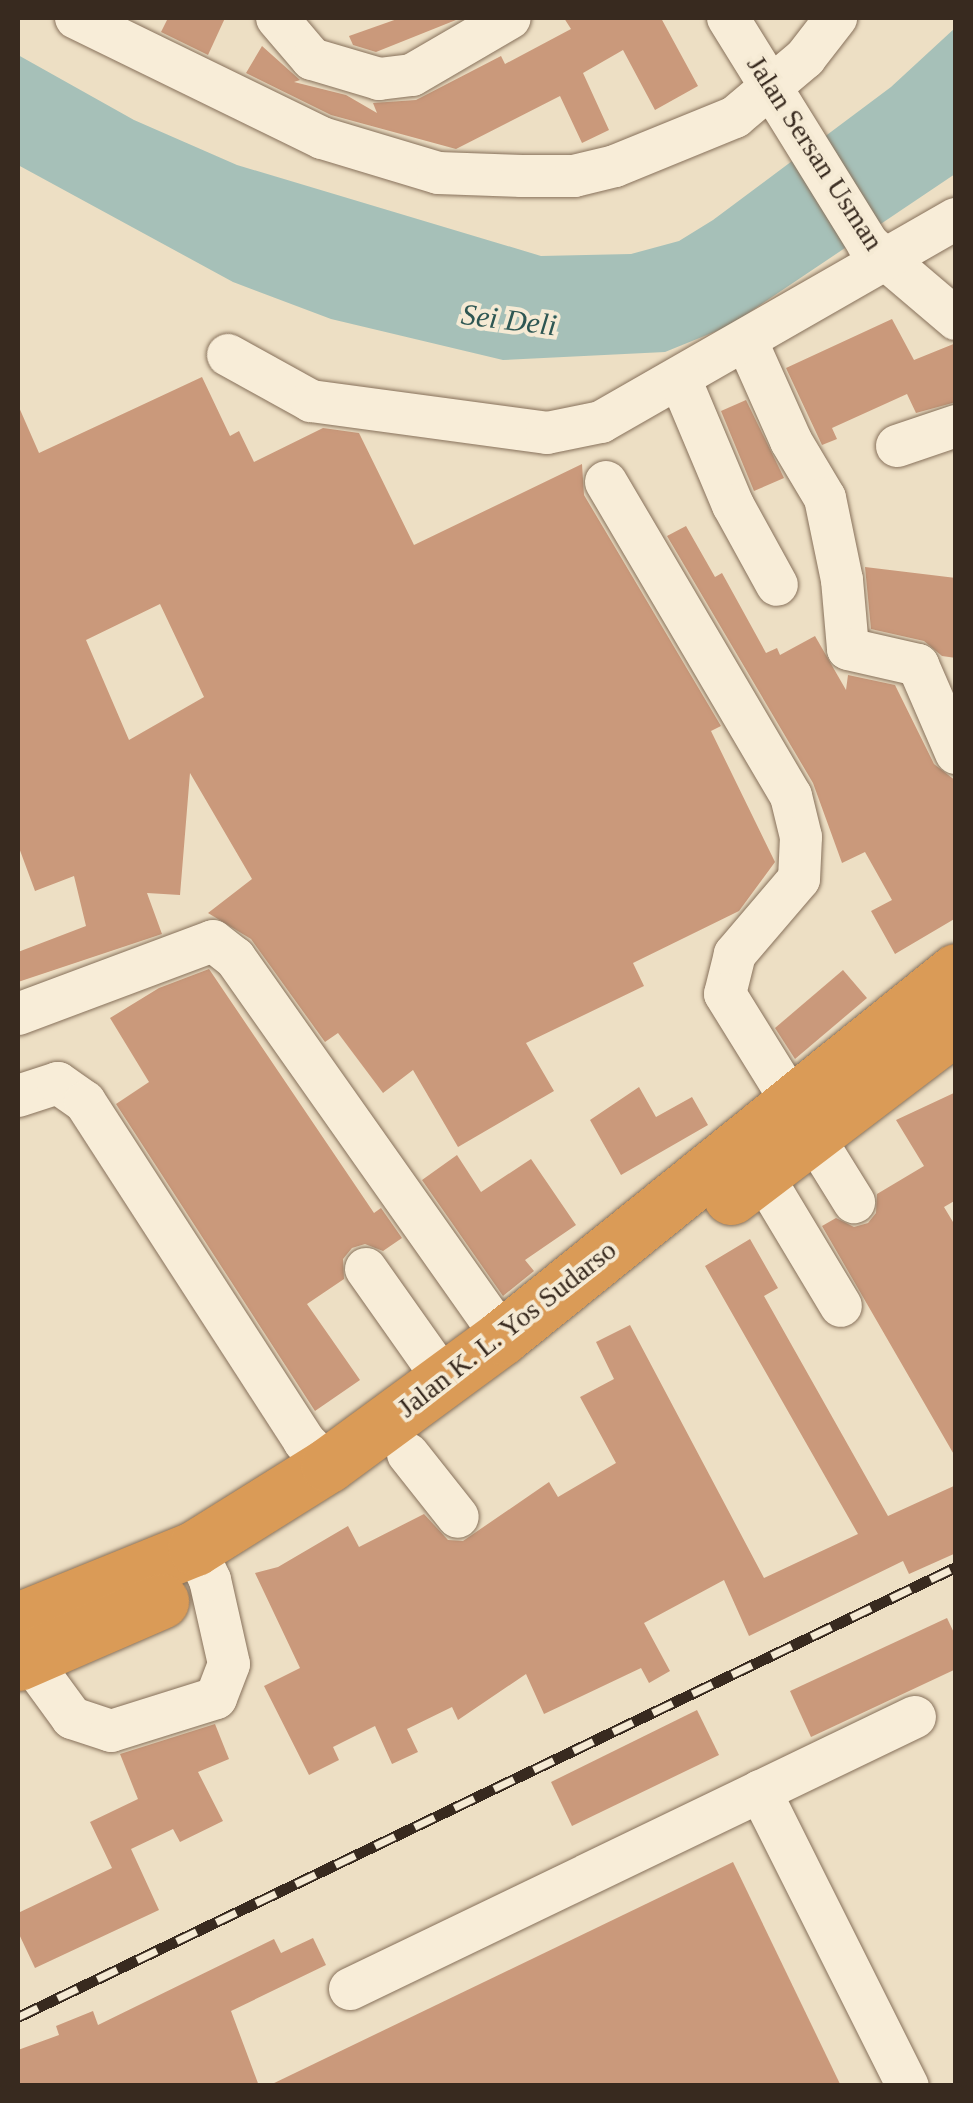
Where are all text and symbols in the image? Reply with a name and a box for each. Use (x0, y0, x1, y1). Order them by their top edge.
street label: Jalan Sersan Usman (740, 49, 890, 257)
water label: Sei Deli (459, 296, 559, 344)
street label: Jalan K. L. Yos Sudarso (391, 1233, 623, 1425)

